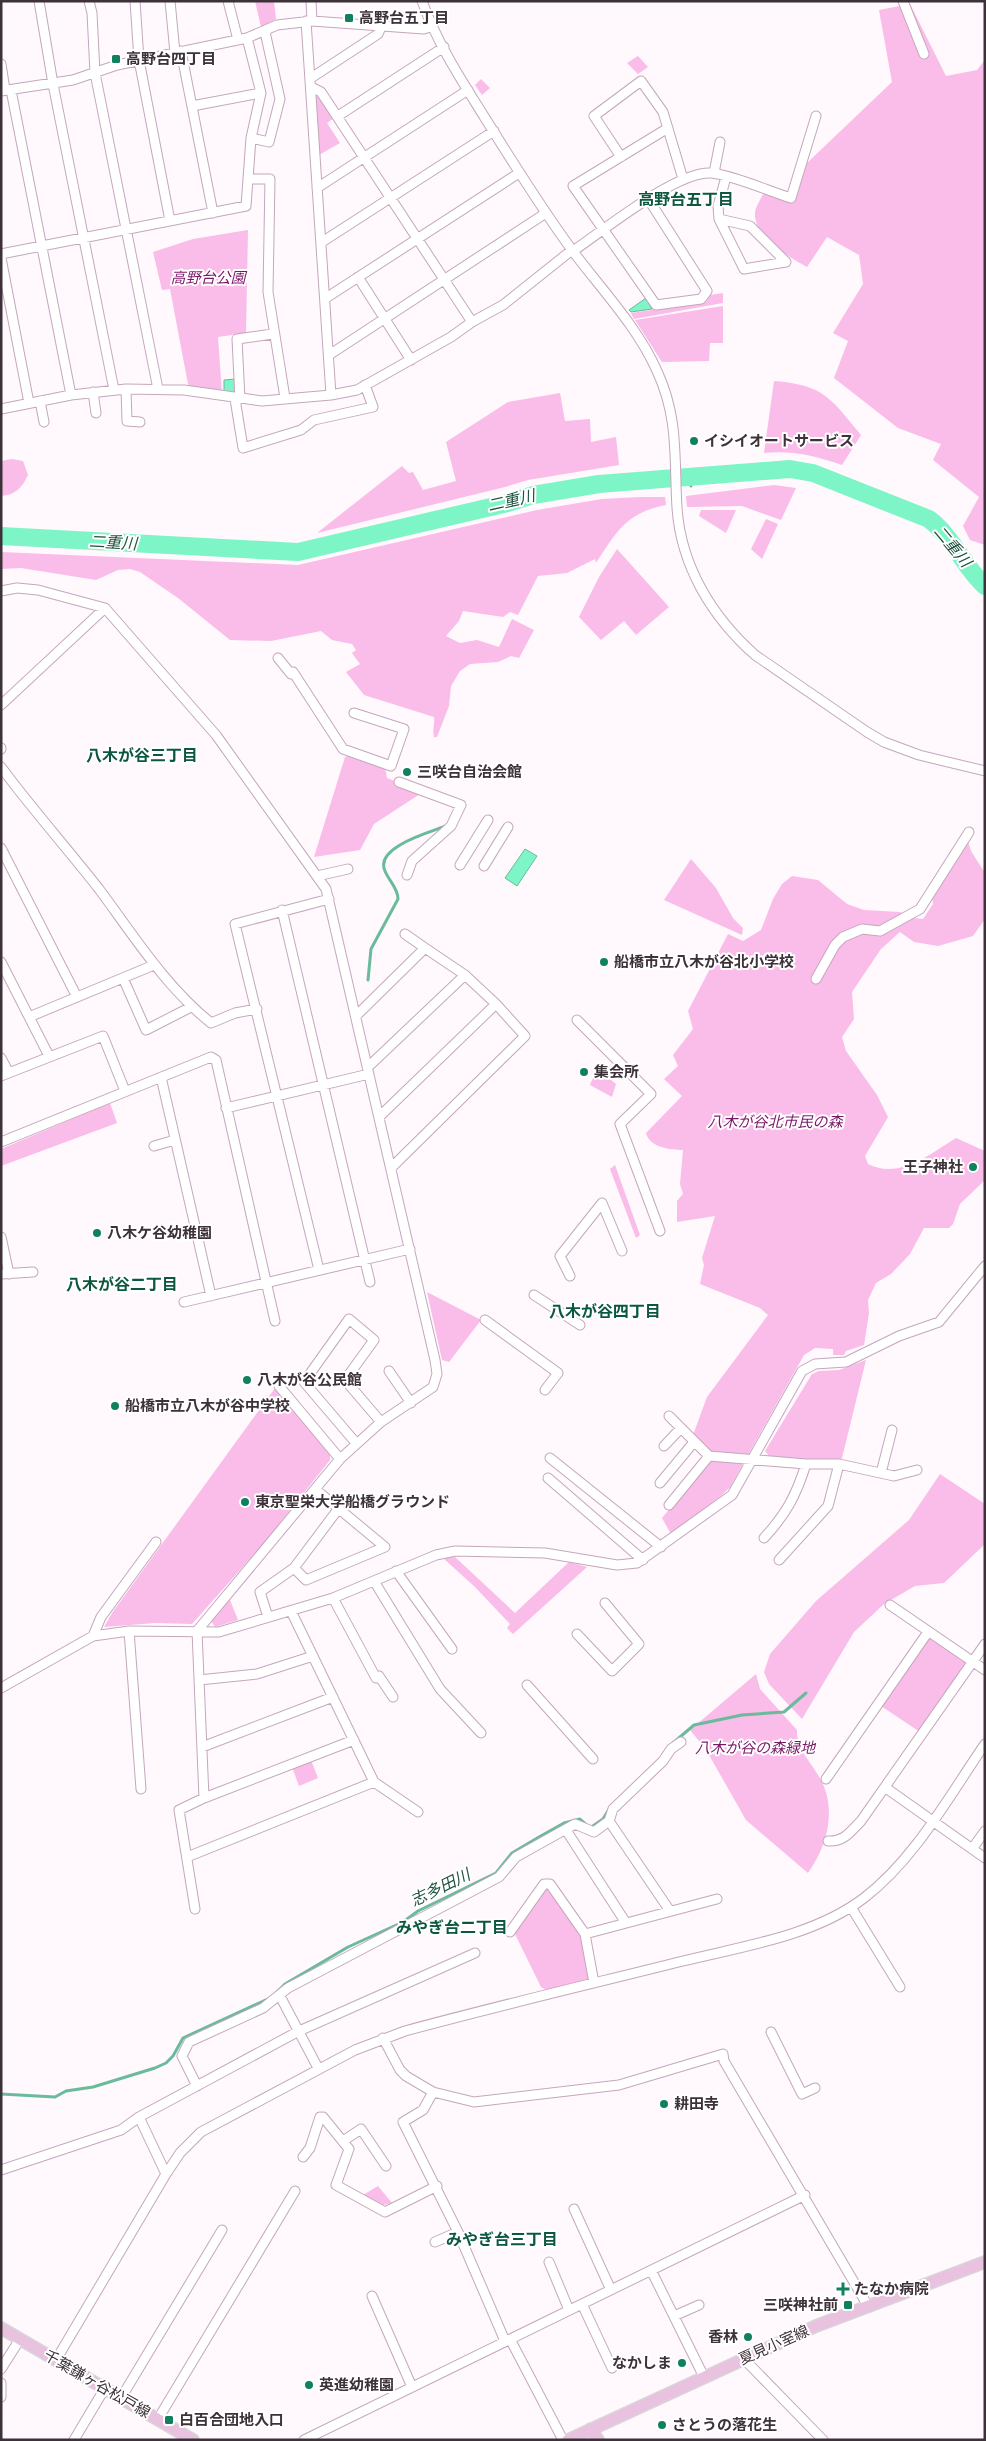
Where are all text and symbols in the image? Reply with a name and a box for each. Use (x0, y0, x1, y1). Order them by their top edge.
place label: 高野台五丁目 (359, 8, 449, 27)
marker: 高野台五丁目 (343, 12, 355, 24)
place label: 高野台四丁目 (126, 49, 216, 68)
marker: 高野台四丁目 (110, 53, 122, 65)
district label: 高野台五丁目 (638, 189, 734, 209)
park label: 高野台公園 (170, 268, 247, 287)
place label: イシイオートサービス (704, 431, 854, 450)
marker: イシイオートサービス (688, 435, 700, 447)
water label: 二重川 (485, 484, 539, 515)
water label: 二重川 (930, 521, 977, 572)
water label: 二重川 (89, 531, 139, 553)
district label: 八木が谷三丁目 (86, 745, 198, 765)
place label: 三咲台自治会館 (417, 762, 522, 781)
marker: 三咲台自治会館 (401, 766, 413, 778)
place label: 船橋市立八木が谷北小学校 (614, 952, 794, 971)
marker: 船橋市立八木が谷北小学校 (598, 956, 610, 968)
place label: 集会所 (593, 1062, 639, 1081)
marker: 集会所 (578, 1066, 590, 1078)
park label: 八木が谷北市民の森 (707, 1112, 844, 1131)
place label: 王子神社 (903, 1157, 963, 1176)
marker: 王子神社 (967, 1161, 979, 1173)
place label: 八木ケ谷幼稚園 (107, 1223, 212, 1242)
marker: 八木ケ谷幼稚園 (91, 1227, 103, 1239)
district label: 八木が谷二丁目 (66, 1274, 178, 1294)
district label: 八木が谷四丁目 (549, 1301, 661, 1321)
place label: 八木が谷公民館 (257, 1370, 362, 1389)
marker: 八木が谷公民館 (241, 1374, 253, 1386)
place label: 船橋市立八木が谷中学校 (125, 1396, 290, 1415)
marker: 船橋市立八木が谷中学校 (109, 1400, 121, 1412)
place label: 東京聖栄大学船橋グラウンド (255, 1492, 450, 1511)
marker: 東京聖栄大学船橋グラウンド (239, 1496, 251, 1508)
park label: 八木が谷の森緑地 (695, 1738, 817, 1757)
water label: 志多田川 (407, 1863, 475, 1910)
district label: みやぎ台二丁目 (396, 1917, 508, 1937)
place label: 耕田寺 (674, 2094, 719, 2113)
marker: 耕田寺 (658, 2098, 670, 2110)
district label: みやぎ台三丁目 (446, 2229, 558, 2249)
place label: たなか病院 (854, 2279, 929, 2298)
marker: たなか病院 (836, 2282, 850, 2296)
place label: 三咲神社前 (763, 2295, 838, 2314)
marker: 三咲神社前 (842, 2299, 854, 2311)
street label: 夏見小室線 (736, 2321, 812, 2368)
place label: 香林 (708, 2327, 738, 2346)
marker: 香林 (742, 2331, 754, 2343)
street label: 千葉鎌ヶ谷松戸線 (41, 2345, 154, 2422)
place label: なかしま (612, 2353, 672, 2372)
marker: なかしま (676, 2357, 688, 2369)
place label: 英進幼稚園 (319, 2375, 394, 2394)
marker: 英進幼稚園 (303, 2379, 315, 2391)
place label: 白百合団地入口 (179, 2410, 284, 2429)
marker: 白百合団地入口 (163, 2414, 175, 2426)
place label: さとうの落花生 (672, 2415, 777, 2434)
marker: さとうの落花生 (656, 2419, 668, 2431)

